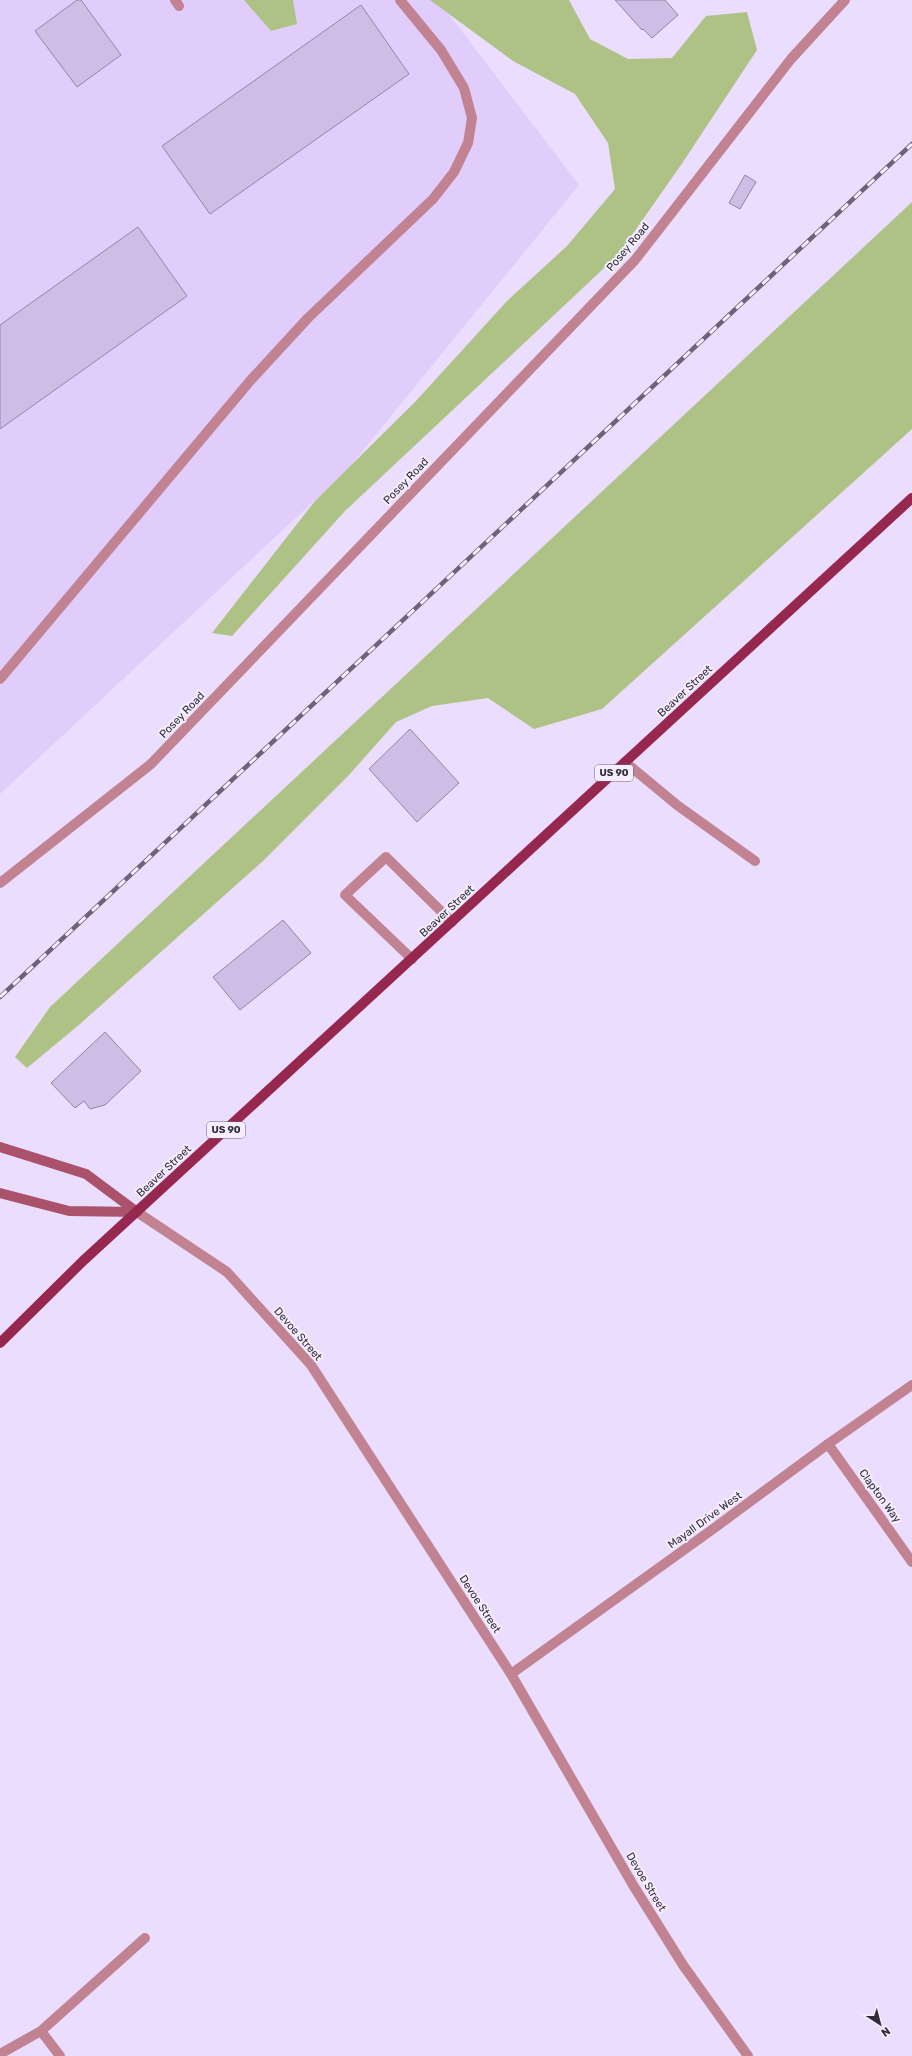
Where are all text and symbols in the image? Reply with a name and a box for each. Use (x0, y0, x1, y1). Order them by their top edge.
street label: Posey Road (604, 220, 652, 274)
street label: Posey Road (381, 455, 431, 507)
street label: Beaver Street (655, 662, 716, 720)
street label: Posey Road (157, 689, 207, 741)
road number: US 90 (595, 765, 633, 781)
street label: Beaver Street (417, 882, 478, 940)
road number: US 90 (207, 1122, 245, 1138)
street label: Beaver Street (134, 1142, 195, 1200)
street label: Devoe Street (271, 1305, 325, 1364)
street label: Clapton Way (856, 1467, 904, 1525)
street label: Mayall Drive West (665, 1488, 745, 1551)
street label: Devoe Street (456, 1573, 504, 1636)
street label: Devoe Street (623, 1850, 669, 1914)
north arrow (860, 2004, 900, 2044)
text: N (878, 2024, 893, 2039)

